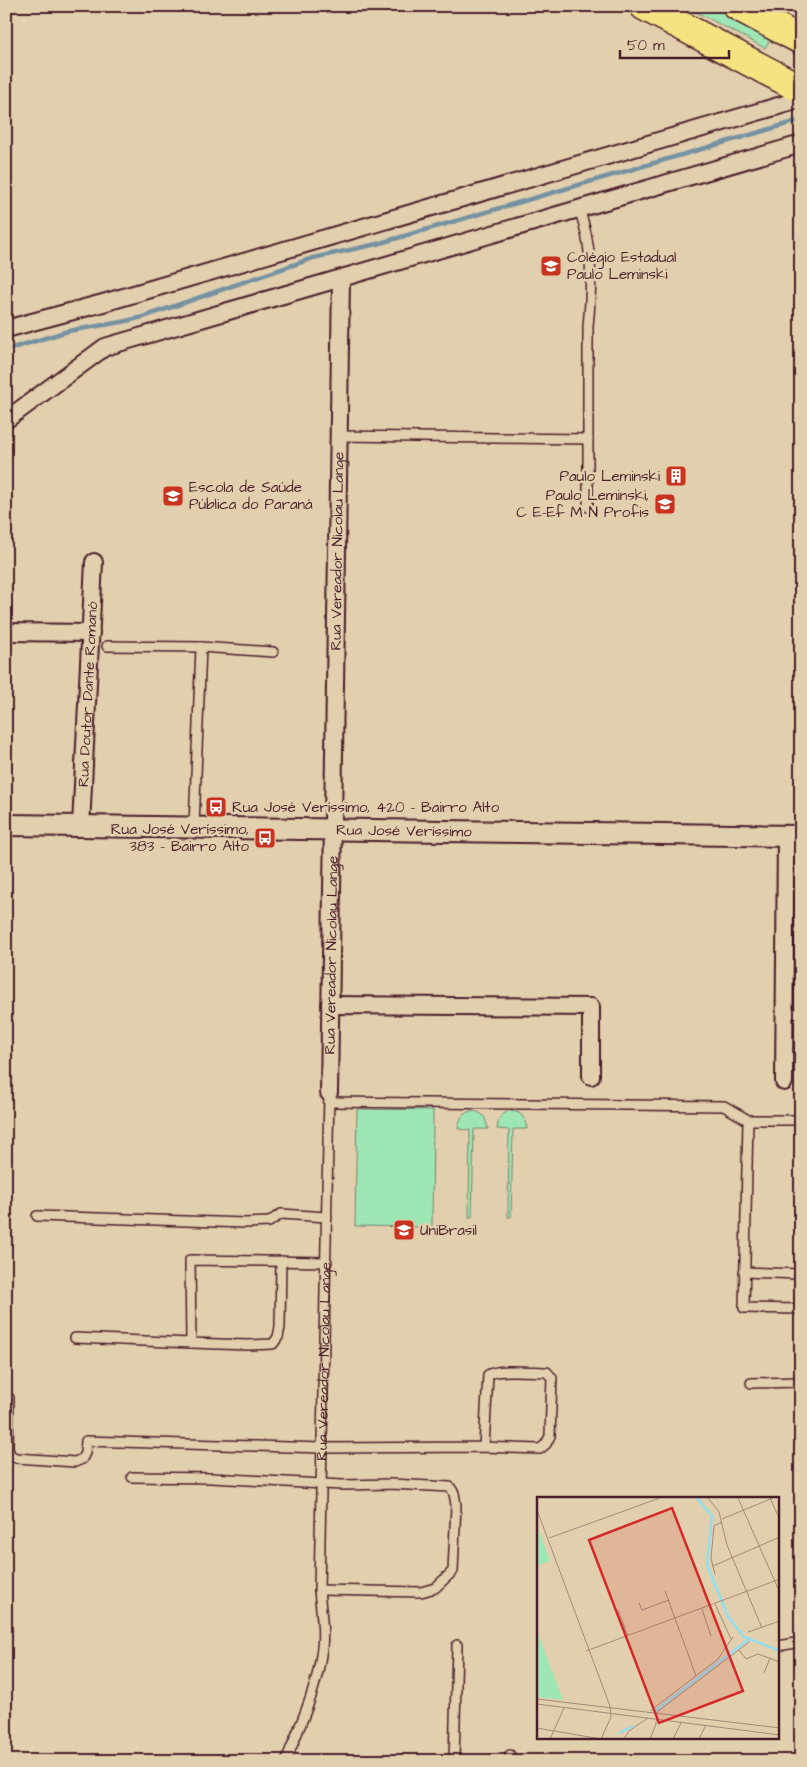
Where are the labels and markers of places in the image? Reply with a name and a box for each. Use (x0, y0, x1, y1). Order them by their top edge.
place label: Colégio Estadual Paulo Leminski (567, 247, 676, 285)
school or university icon: Colégio Estadual Paulo Leminski (539, 254, 563, 278)
building icon: Paulo Leminski (664, 464, 688, 488)
place label: Paulo Leminski (559, 466, 661, 487)
place label: Escola de Saúde Pública do Paraná (189, 477, 313, 515)
school or university icon: Escola de Saúde Pública do Paraná (161, 484, 185, 508)
place label: Paulo Leminski, C E-Ef M N Profis (516, 485, 649, 523)
school or university icon: Paulo Leminski, C E-Ef M N Profis (653, 492, 677, 516)
bus stop icon: Rua José Veríssimo, 420 - Bairro Alto (204, 795, 228, 819)
place label: Rua José Veríssimo, 420 - Bairro Alto (232, 797, 500, 818)
place label: Rua José Veríssimo, 383 - Bairro Alto (111, 819, 250, 857)
bus stop icon: Rua José Veríssimo, 383 - Bairro Alto (253, 826, 277, 850)
school or university icon: UniBrasil (392, 1218, 416, 1242)
place label: UniBrasil (420, 1220, 477, 1241)

